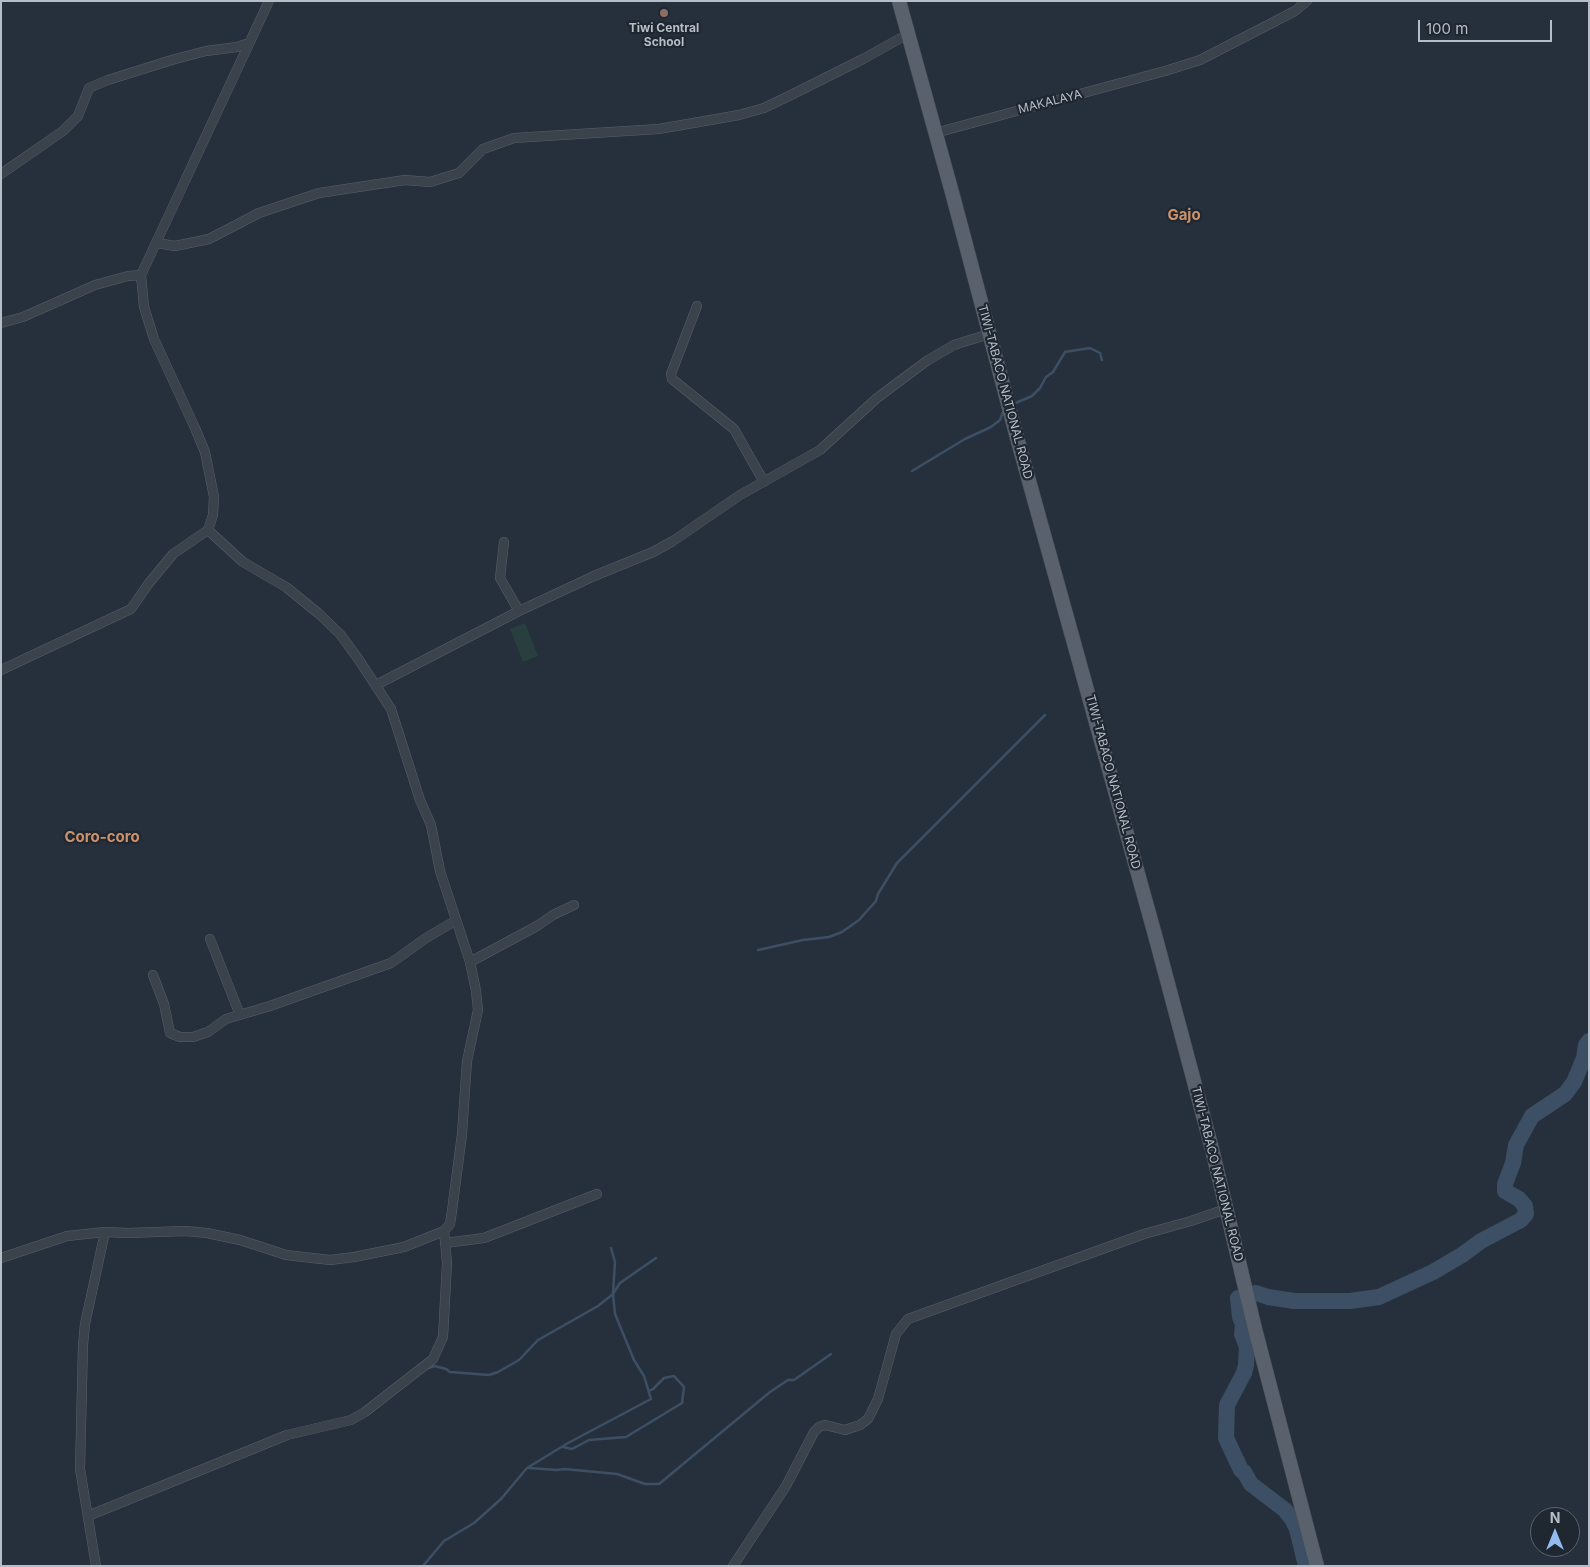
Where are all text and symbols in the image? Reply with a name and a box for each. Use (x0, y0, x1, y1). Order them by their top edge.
marker: Tiwi Central School (658, 7, 670, 19)
scale bar (1420, 10, 1554, 42)
text: 100 m (1426, 19, 1468, 38)
place label: Tiwi Central School (629, 21, 699, 49)
street label: MAKALAYA (1017, 87, 1083, 117)
district label: Gajo (1167, 206, 1201, 224)
street label: TIWI-TABACO NATIONAL ROAD (975, 303, 1035, 481)
street label: TIWI-TABACO NATIONAL ROAD (1083, 693, 1143, 871)
district label: Coro-coro (64, 828, 140, 846)
street label: TIWI-TABACO NATIONAL ROAD (1188, 1085, 1246, 1263)
north arrow (1530, 1507, 1580, 1557)
text: N (1550, 1509, 1560, 1526)

